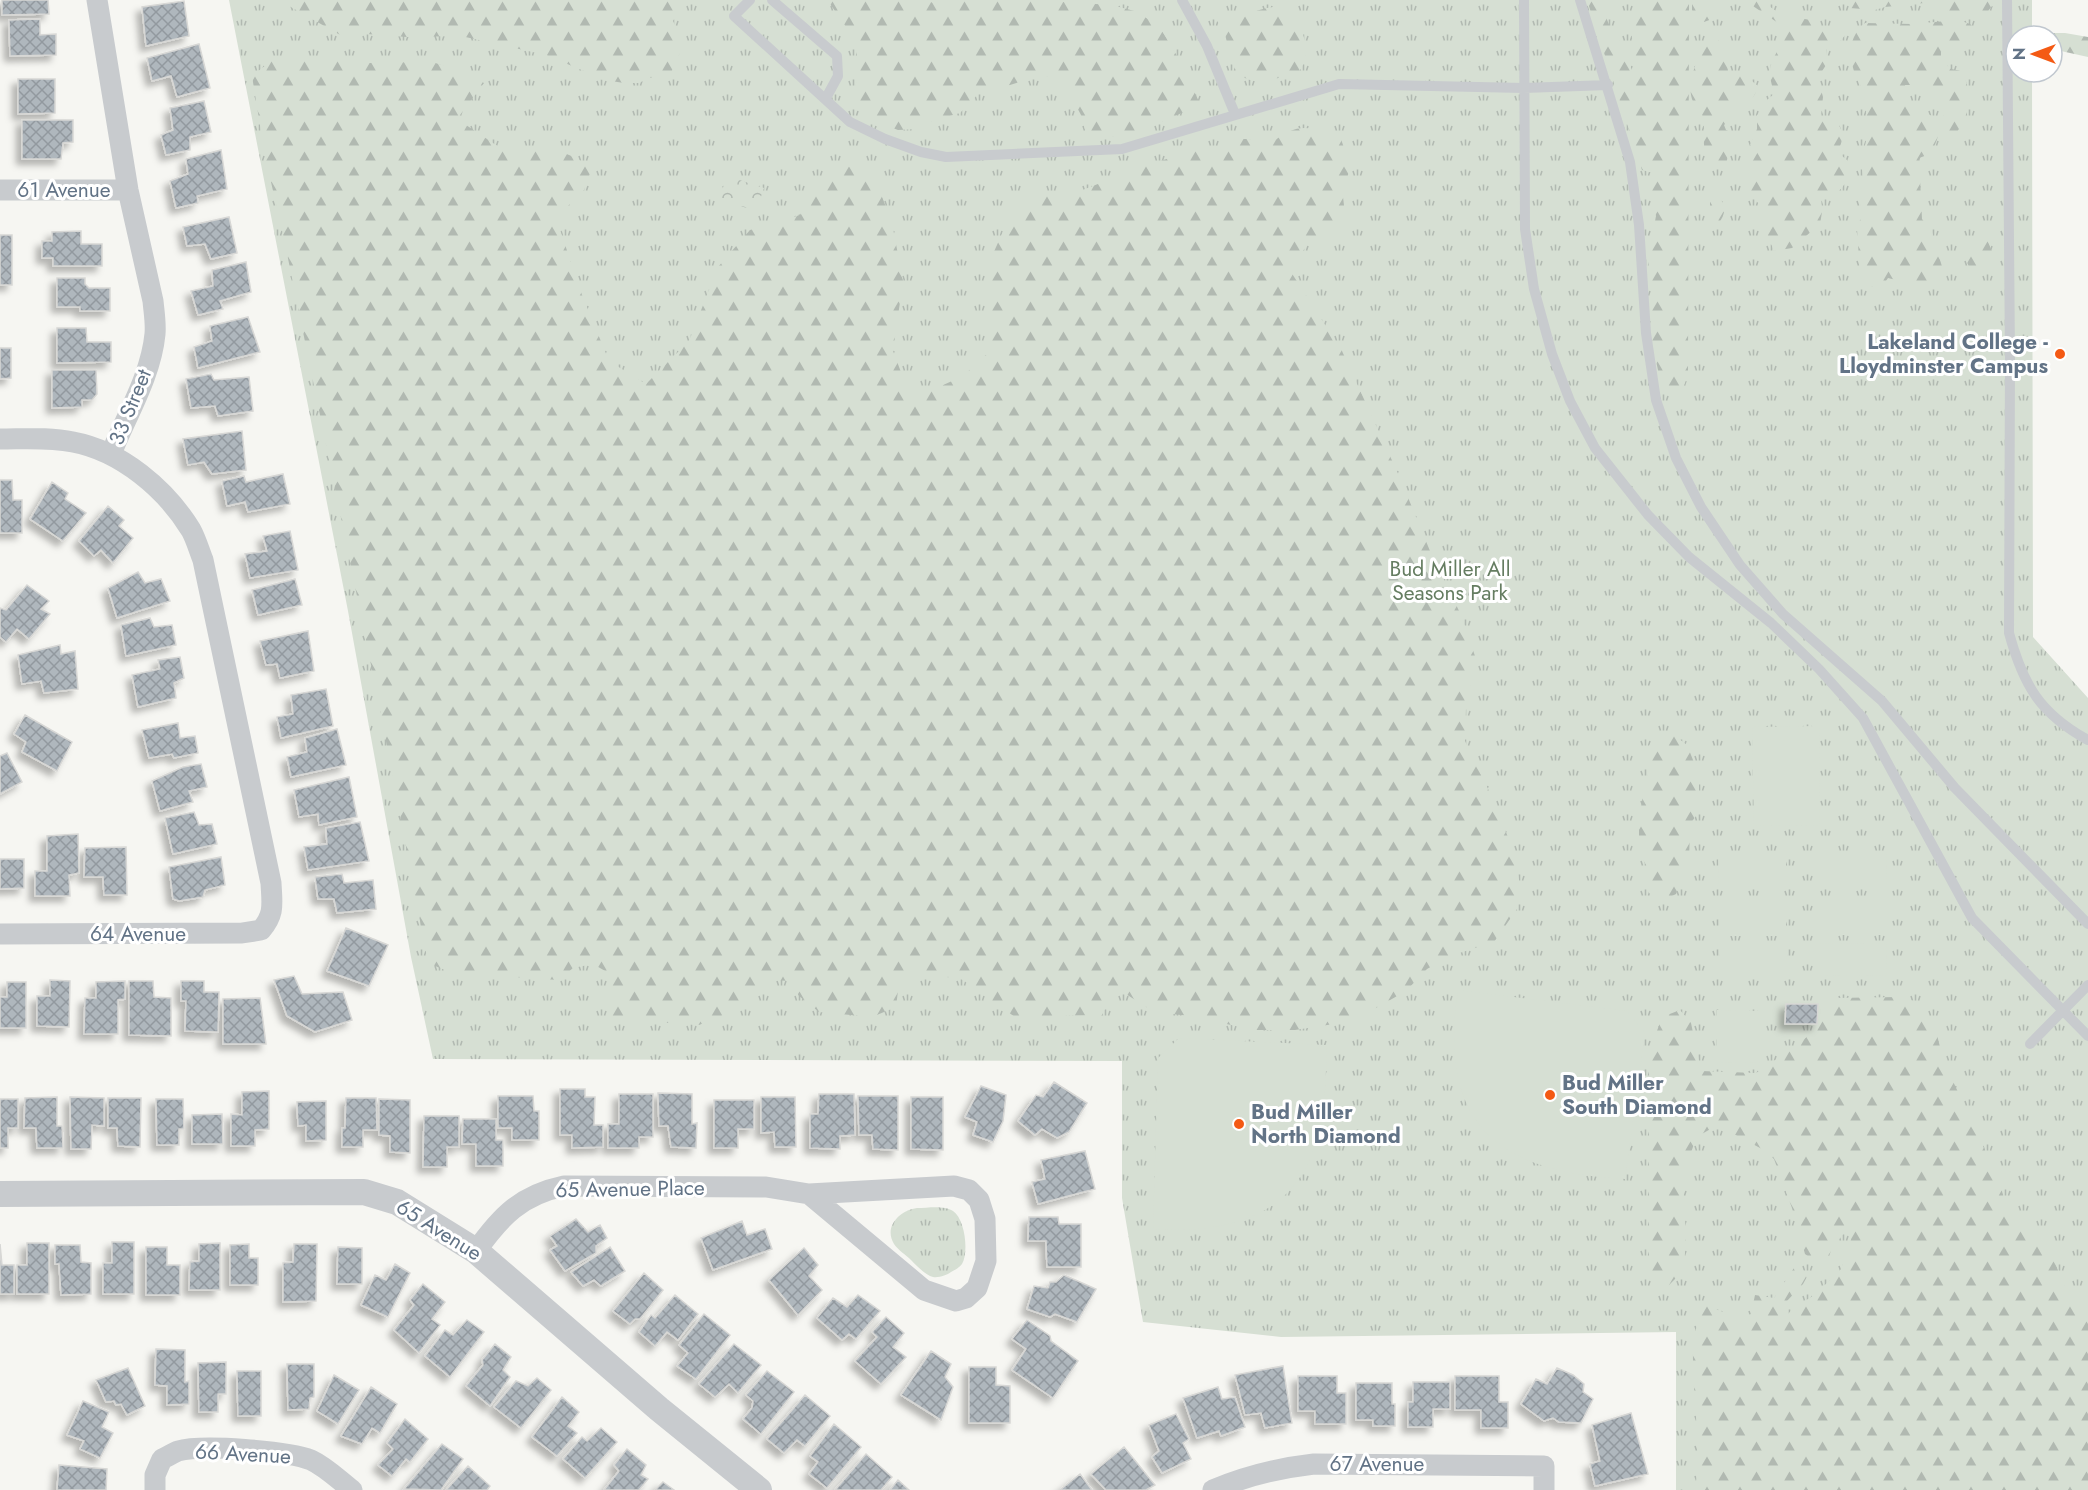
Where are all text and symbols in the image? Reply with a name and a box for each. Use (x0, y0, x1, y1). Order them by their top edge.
north arrow (2004, 24, 2064, 84)
text: N (2008, 48, 2031, 60)
street label: 61 Avenue (17, 175, 111, 205)
place label: Lakeland College - Lloydminster Campus (1839, 327, 2048, 381)
marker: Lakeland College - Lloydminster Campus (2053, 347, 2067, 361)
street label: 33 Street (101, 365, 159, 449)
park label: Bud Miller All Seasons Park (1390, 554, 1510, 608)
street label: 64 Avenue (90, 919, 186, 949)
place label: Bud Miller South Diamond (1562, 1068, 1712, 1122)
marker: Bud Miller South Diamond (1543, 1088, 1557, 1102)
place label: Bud Miller North Diamond (1251, 1097, 1401, 1151)
marker: Bud Miller North Diamond (1232, 1117, 1246, 1131)
street label: 65 Avenue Place (555, 1173, 705, 1205)
street label: 65 Avenue (390, 1192, 488, 1268)
street label: 66 Avenue (194, 1437, 292, 1471)
street label: 67 Avenue (1330, 1449, 1425, 1479)

